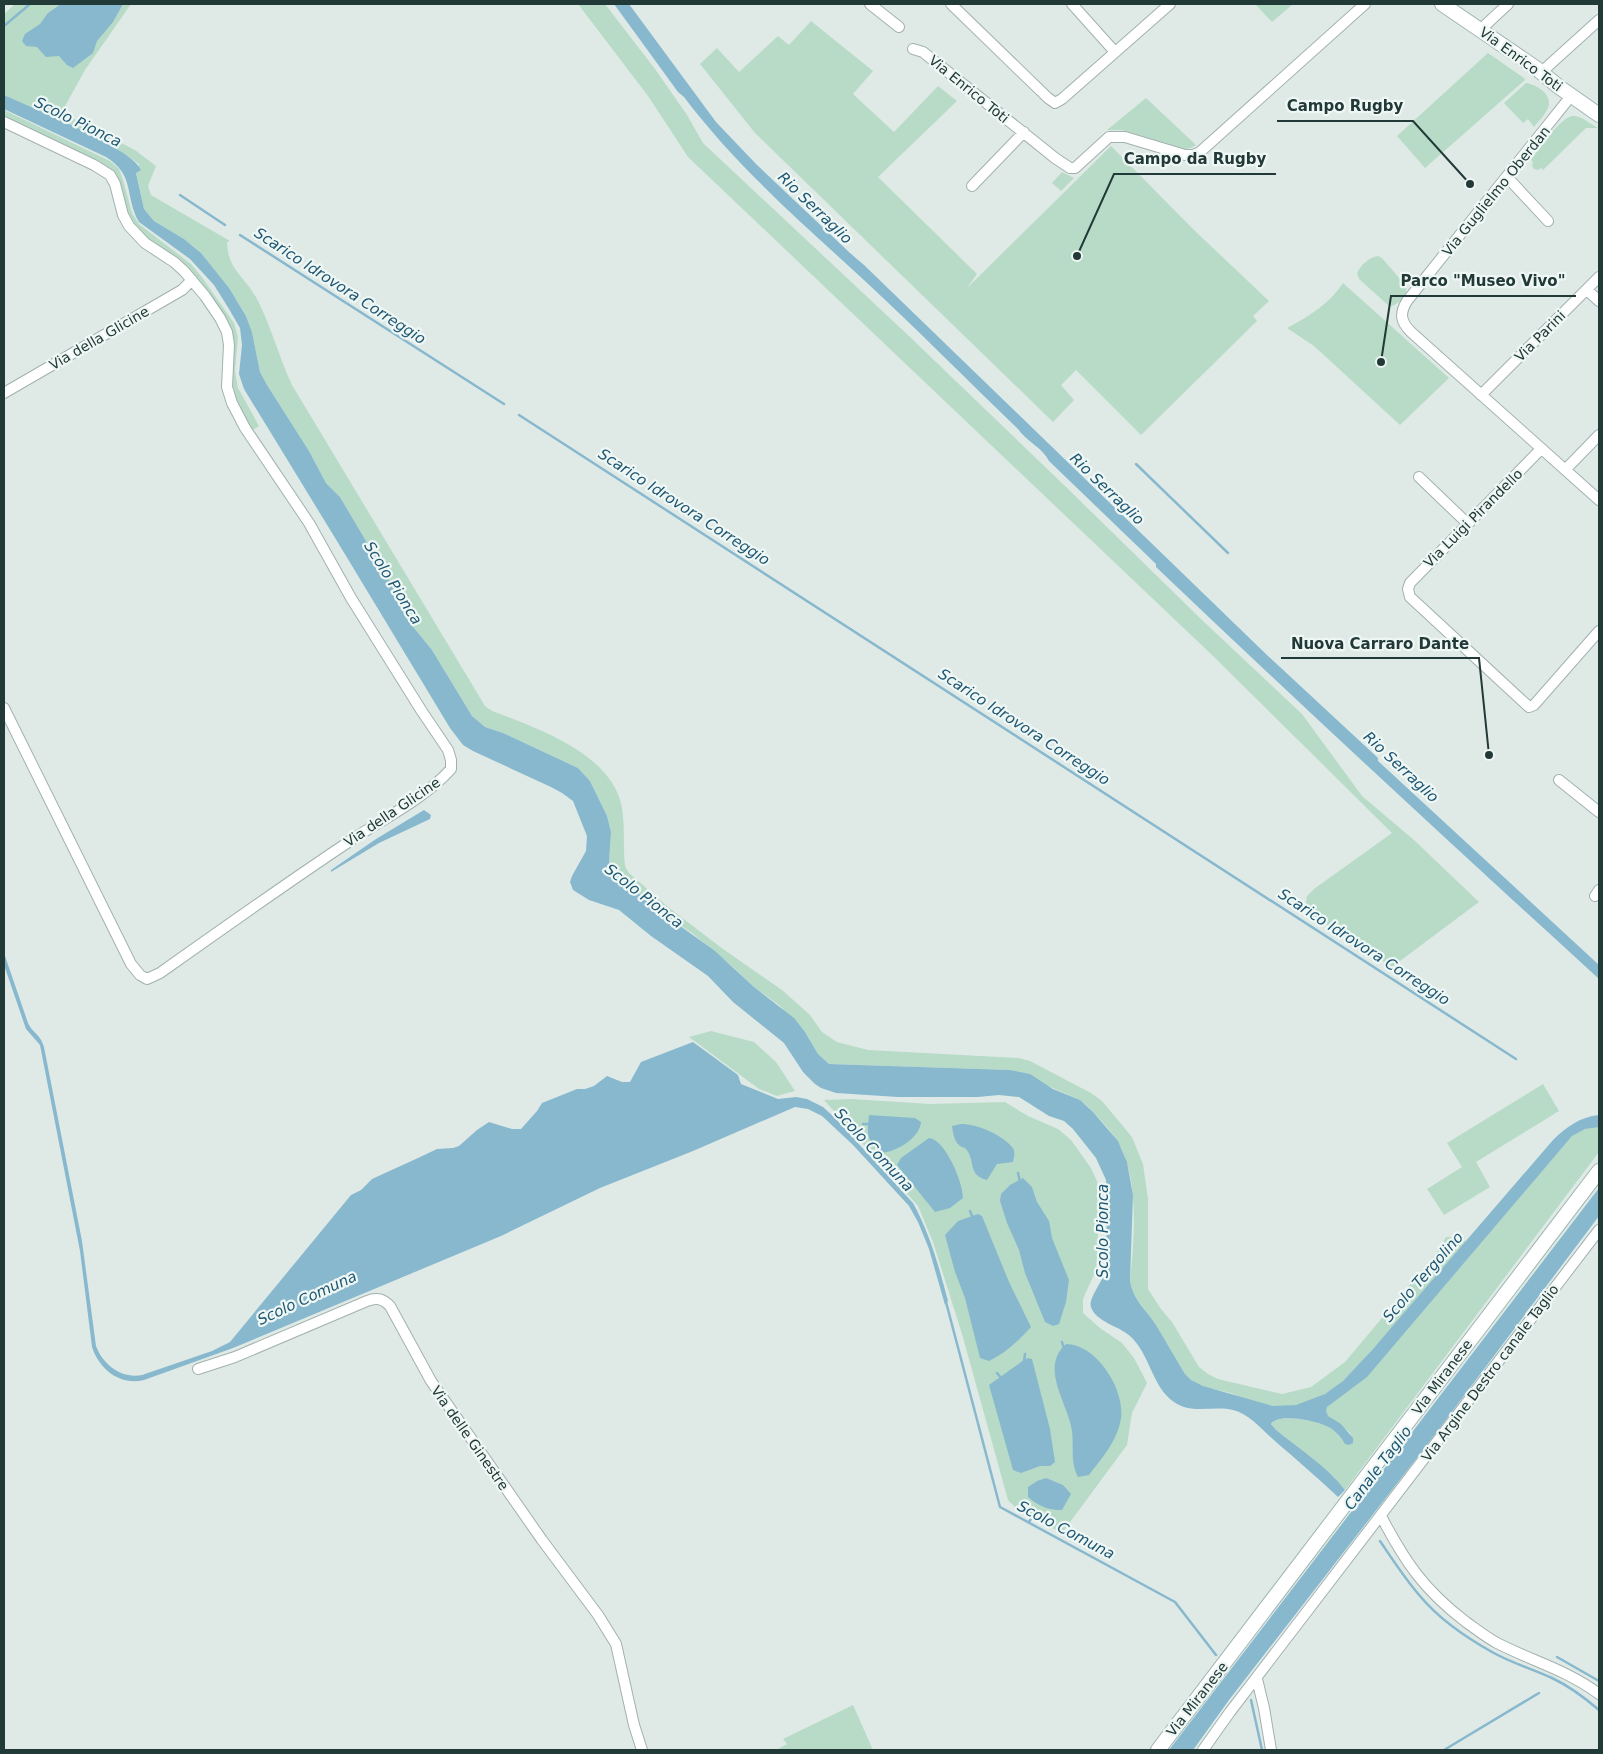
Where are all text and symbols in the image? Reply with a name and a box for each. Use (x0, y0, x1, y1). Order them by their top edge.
street label: Via Enrico Toti (1476, 24, 1566, 94)
street label: Via Enrico Toti (926, 52, 1012, 126)
callout: Campo Rugby (1277, 91, 1413, 121)
water label: Scolo Pionca (32, 93, 124, 151)
text: Campo Rugby (1287, 97, 1403, 115)
street label: Via Guglielmo Oberdan (1439, 123, 1553, 259)
callout: Campo da Rugby (1114, 144, 1276, 174)
text: Campo da Rugby (1124, 150, 1267, 168)
water label: Rio Serraglio (774, 168, 856, 248)
water label: Scarico Idrovora Correggio (251, 224, 429, 348)
callout: Parco "Museo Vivo" (1391, 266, 1576, 296)
text: Parco "Museo Vivo" (1401, 272, 1565, 290)
street label: Via della Glicine (46, 303, 152, 373)
street label: Via Parini (1511, 307, 1569, 365)
water label: Scarico Idrovora Correggio (595, 445, 773, 569)
water label: Rio Serraglio (1066, 449, 1148, 529)
street label: Via Luigi Pirandello (1420, 465, 1526, 571)
water label: Scolo Pionca (360, 538, 426, 628)
callout: Nuova Carraro Dante (1281, 628, 1479, 658)
text: Nuova Carraro Dante (1291, 635, 1469, 653)
water label: Scarico Idrovora Correggio (935, 665, 1113, 789)
water label: Rio Serraglio (1360, 728, 1442, 806)
street label: Via della Glicine (341, 774, 443, 850)
water label: Scolo Pionca (601, 860, 687, 932)
water label: Scarico Idrovora Correggio (1275, 885, 1453, 1009)
water label: Scolo Comuna (831, 1105, 917, 1195)
water label: Scolo Pionca (1094, 1184, 1112, 1278)
water label: Scolo Tergolino (1379, 1228, 1467, 1326)
water label: Scolo Comuna (254, 1267, 360, 1329)
street label: Via Argine Destro canale Taglio (1418, 1281, 1562, 1465)
street label: Via Miranese (1409, 1336, 1475, 1418)
street label: Via delle Ginestre (428, 1383, 512, 1493)
water label: Canale Taglio (1341, 1423, 1415, 1513)
water label: Scolo Comuna (1014, 1497, 1118, 1563)
street label: Via Miranese (1163, 1659, 1231, 1739)

